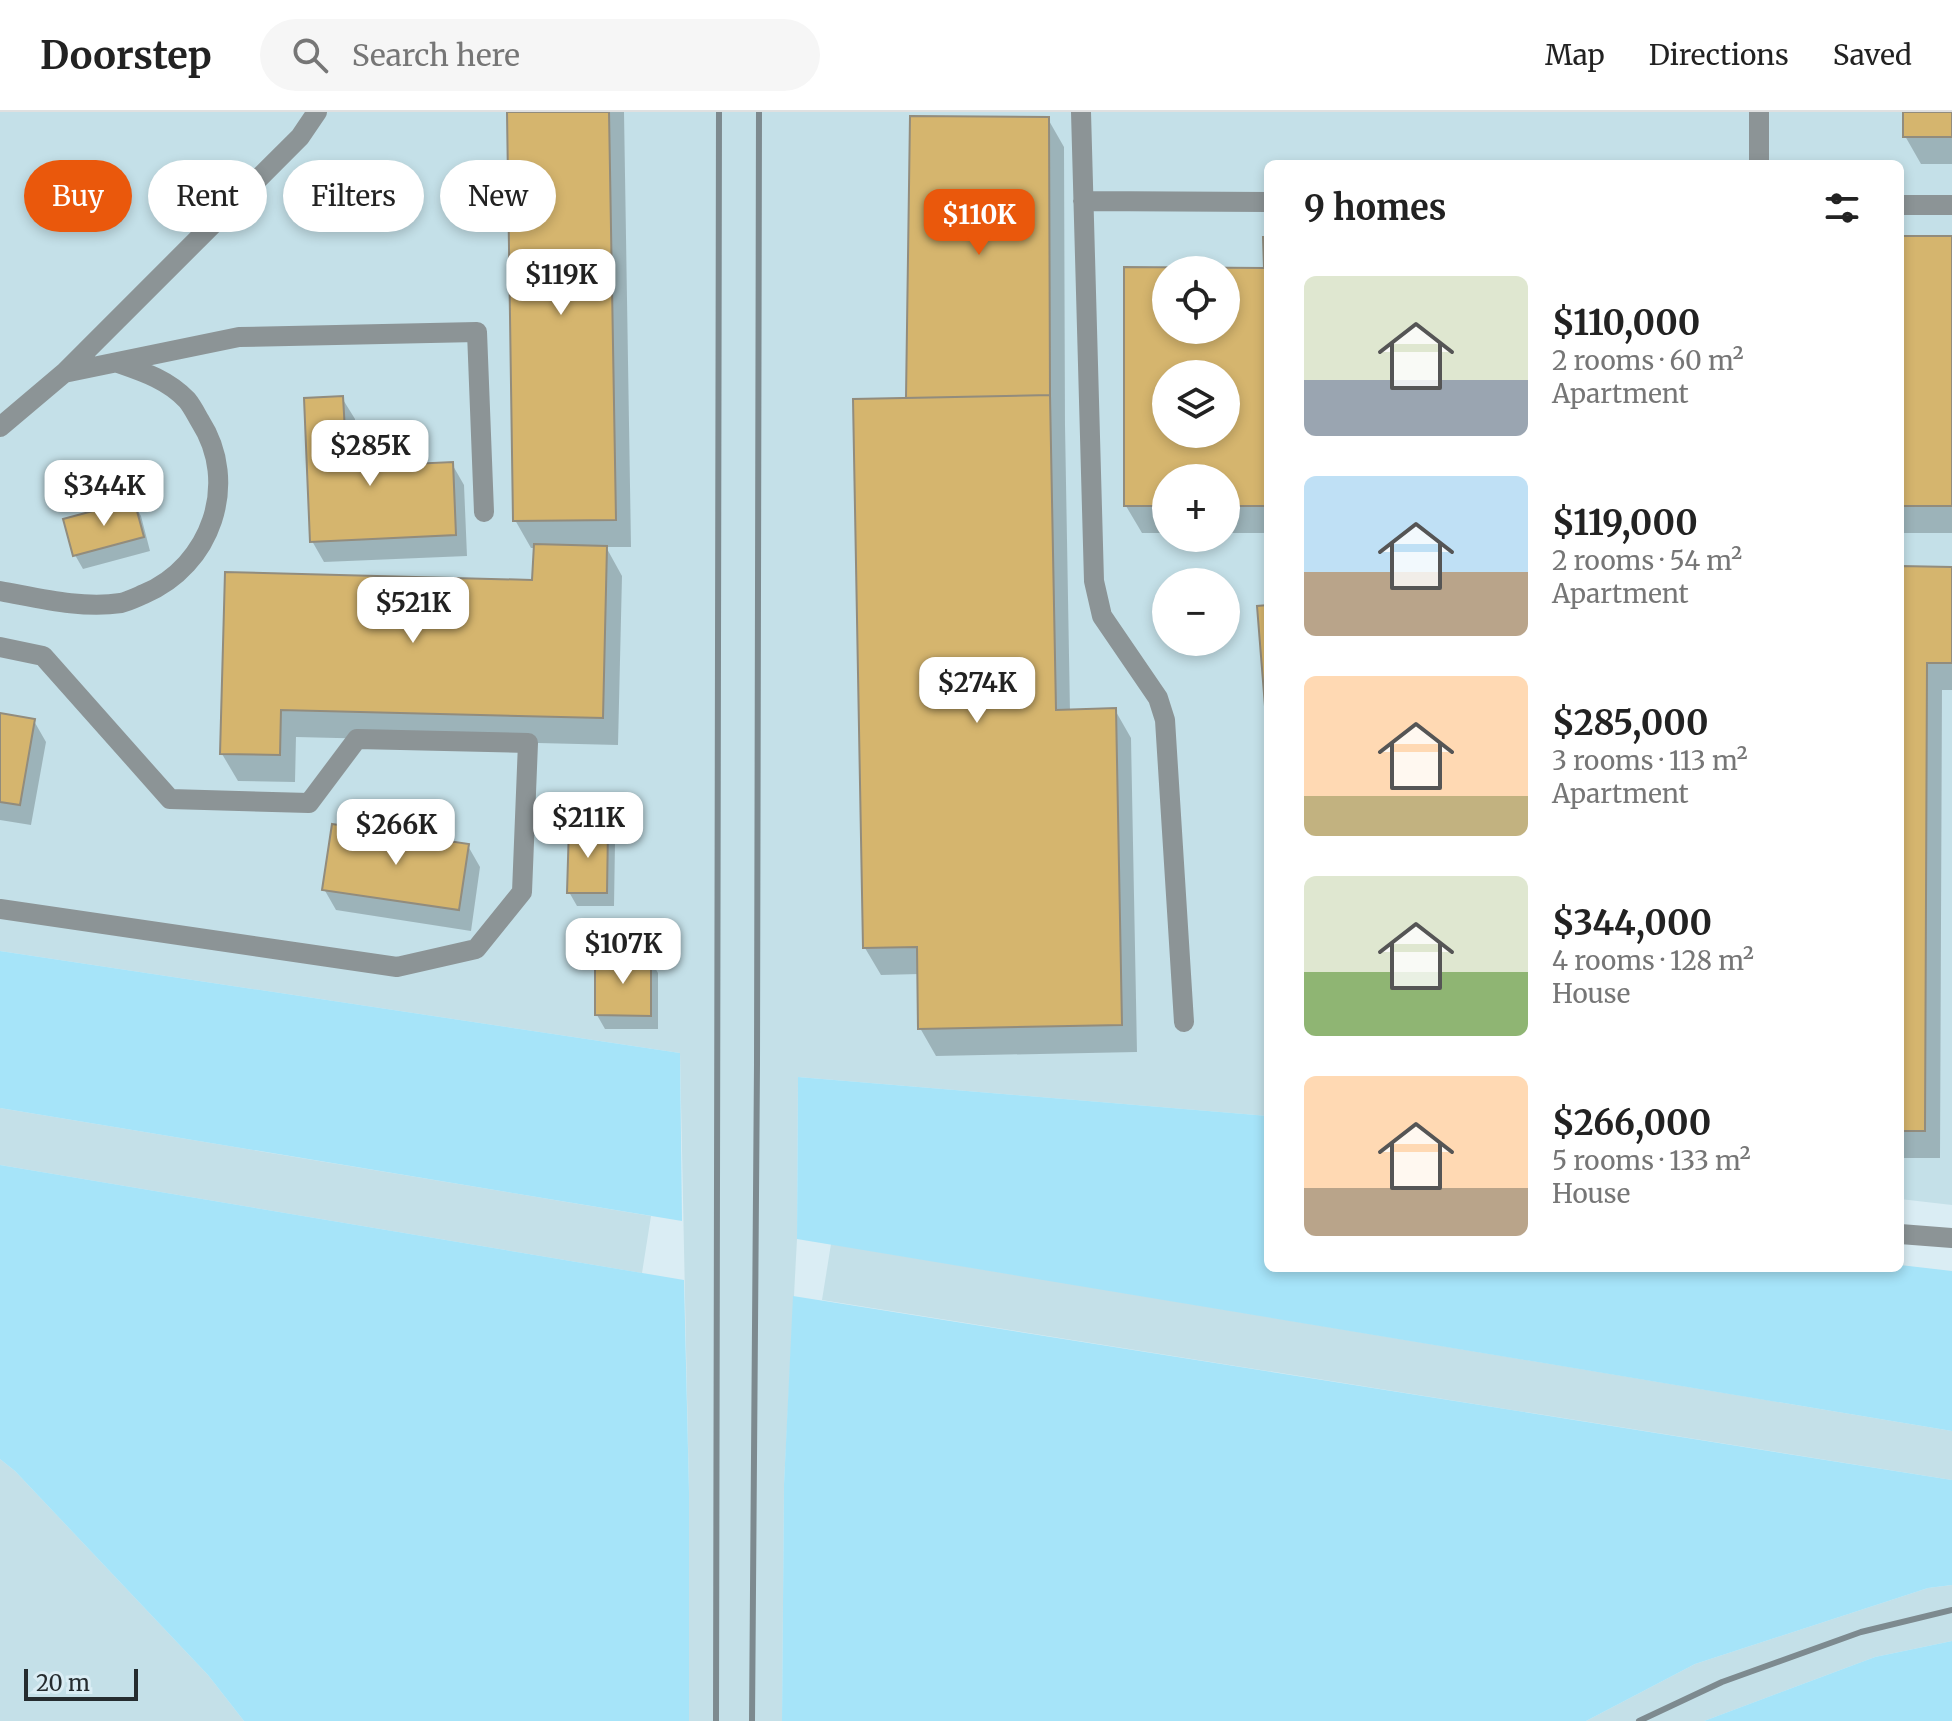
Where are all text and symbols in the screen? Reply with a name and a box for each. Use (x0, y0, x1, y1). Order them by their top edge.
search box (260, 19, 820, 91)
text: Doorstep (40, 32, 212, 79)
icon: search (288, 33, 332, 77)
text: Search here (352, 36, 520, 74)
text: Map (1545, 37, 1605, 73)
text: Directions (1649, 37, 1789, 73)
text: Saved (1833, 37, 1912, 73)
chip: Buy (24, 160, 132, 232)
chip: Rent (148, 160, 267, 232)
chip: Filters (283, 160, 424, 232)
chip: New (440, 160, 556, 232)
icon: filters (1820, 186, 1864, 230)
text: 9 homes (1304, 187, 1446, 229)
pin: $110K (923, 189, 1035, 257)
text: $110K (942, 198, 1016, 231)
pin: $119K (505, 249, 617, 317)
map controls (1152, 256, 1240, 656)
button: locate (1152, 256, 1240, 344)
text: $119K (524, 258, 598, 291)
text: $110,000 (1552, 302, 1700, 344)
icon: home (1368, 308, 1464, 404)
text: 2 rooms · 60 m² (1552, 344, 1744, 377)
button: layers (1152, 360, 1240, 448)
text: Apartment (1552, 377, 1689, 410)
pin: $285K (314, 420, 426, 488)
text: $285K (330, 429, 410, 462)
pin: $344K (48, 460, 160, 528)
button: + (1152, 464, 1240, 552)
text: $344K (63, 469, 145, 502)
text: $119,000 (1552, 502, 1698, 544)
icon: home (1368, 508, 1464, 604)
text: 2 rooms · 54 m² (1552, 544, 1742, 577)
button: − (1152, 568, 1240, 656)
pin: $521K (357, 577, 469, 645)
text: Apartment (1552, 577, 1689, 610)
text: $521K (375, 586, 451, 619)
pin: $274K (921, 657, 1033, 725)
text: $274K (937, 666, 1017, 699)
text: $285,000 (1552, 702, 1709, 744)
icon: home (1368, 708, 1464, 804)
text: 3 rooms · 113 m² (1552, 744, 1748, 777)
text: Apartment (1552, 777, 1689, 810)
pin: $211K (532, 792, 644, 860)
pin: $266K (340, 799, 452, 867)
text: $211K (551, 801, 625, 834)
text: $266K (355, 808, 437, 841)
text: $344,000 (1552, 902, 1712, 944)
icon: home (1368, 908, 1464, 1004)
pin: $107K (567, 918, 679, 986)
text: $107K (584, 927, 662, 960)
text: 4 rooms · 128 m² (1552, 944, 1754, 977)
text: House (1552, 977, 1630, 1010)
text: $266,000 (1552, 1102, 1711, 1144)
icon: home (1368, 1108, 1464, 1204)
text: 5 rooms · 133 m² (1552, 1144, 1751, 1177)
text: House (1552, 1177, 1630, 1210)
scale bar (24, 1665, 138, 1701)
text: 20 m (36, 1669, 90, 1697)

